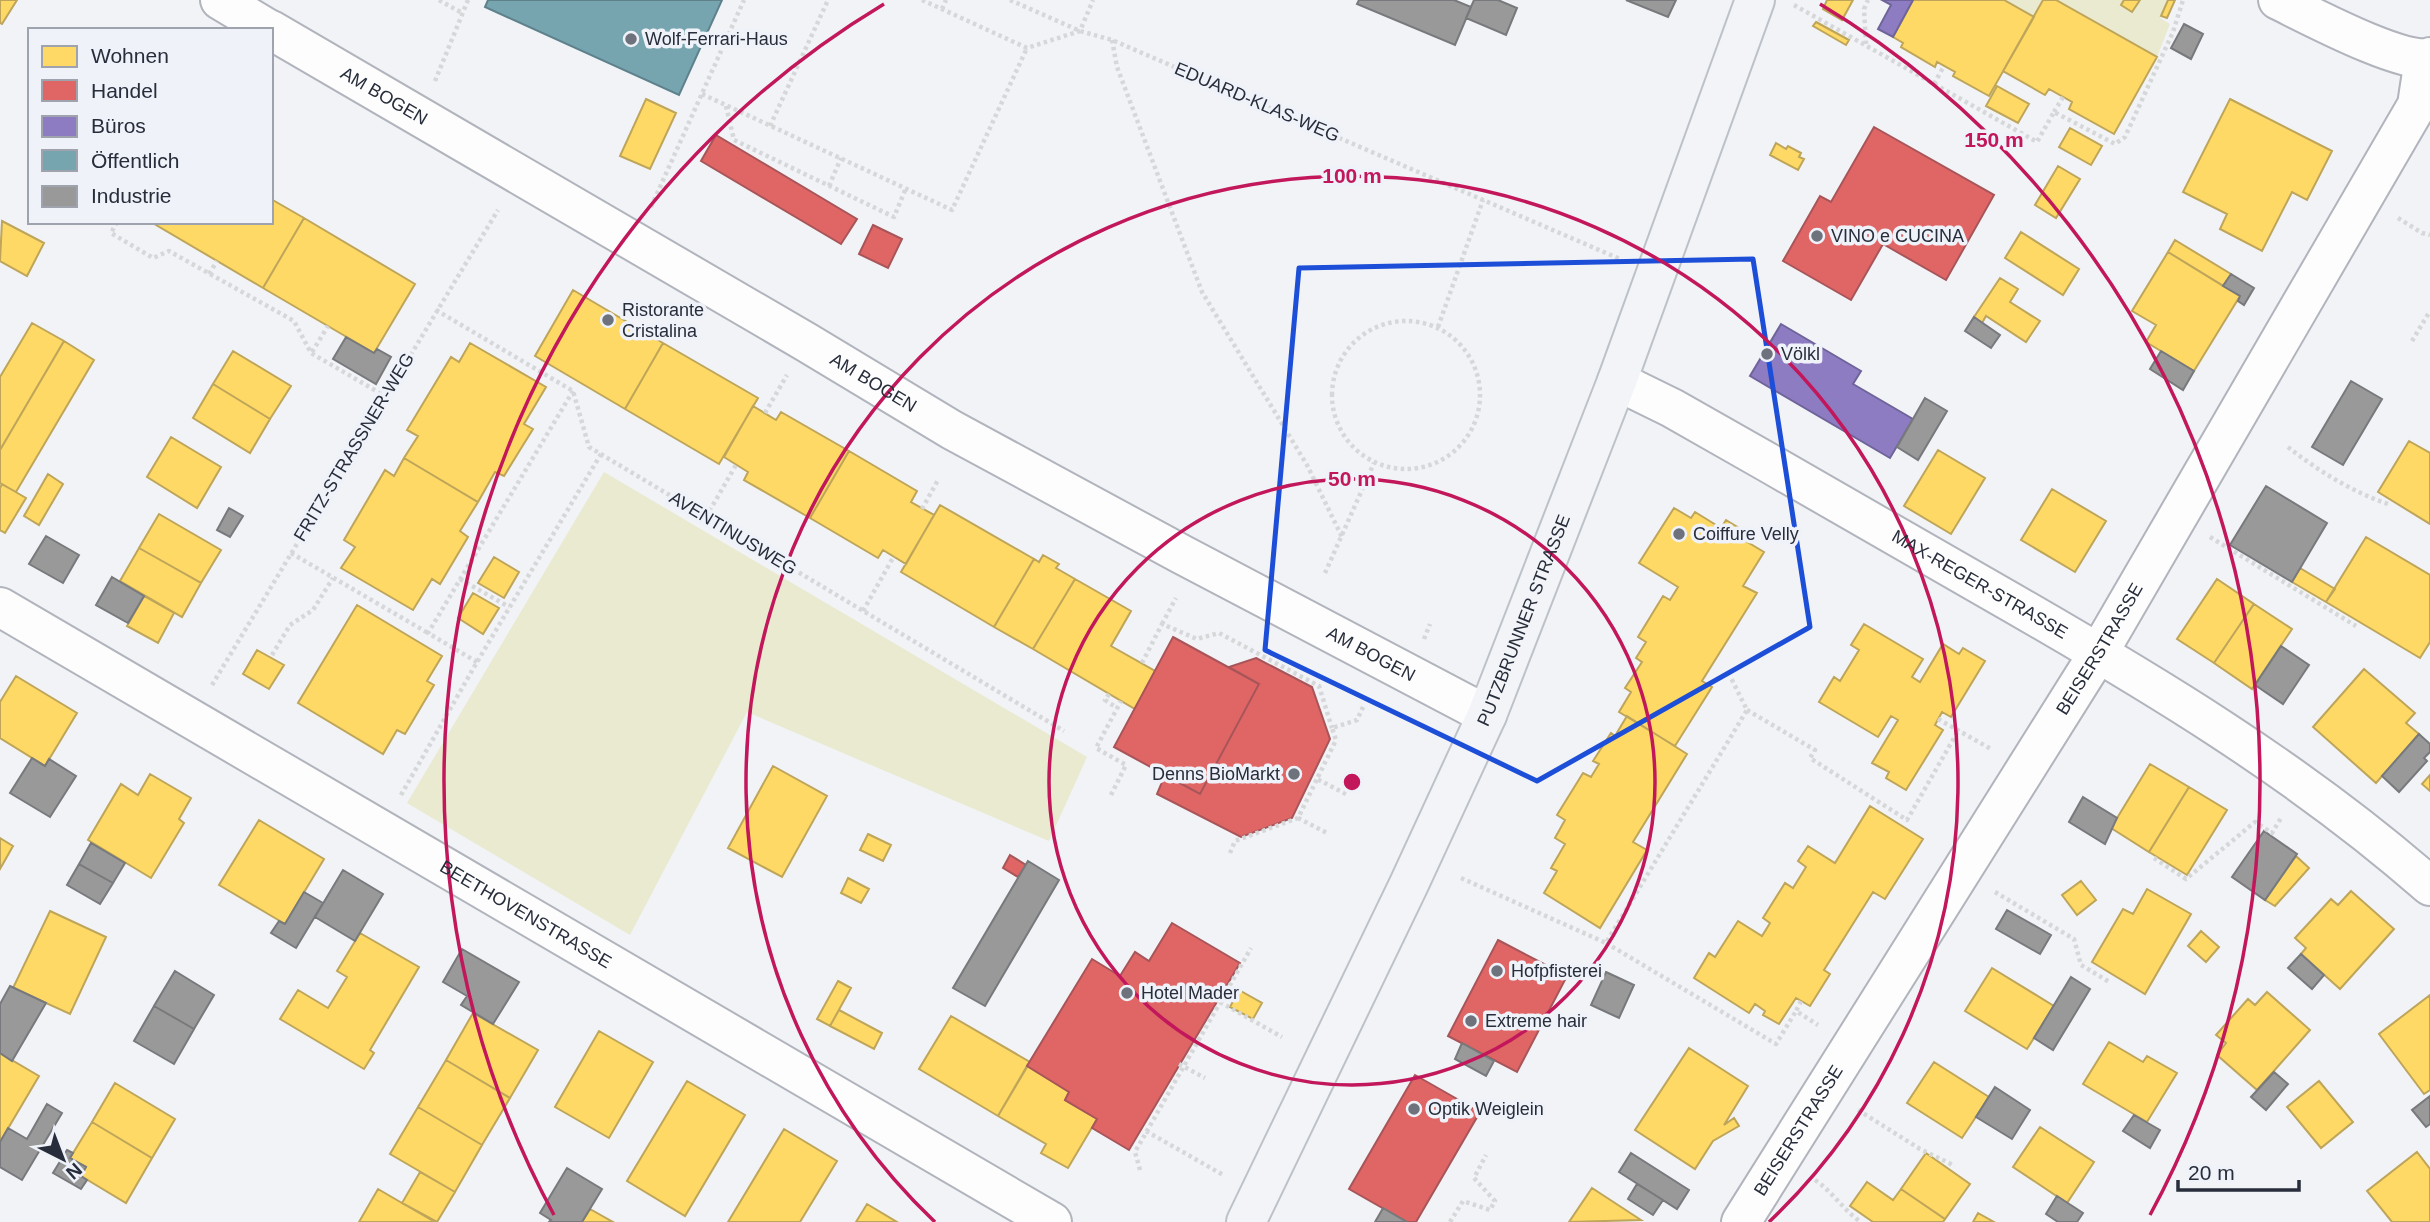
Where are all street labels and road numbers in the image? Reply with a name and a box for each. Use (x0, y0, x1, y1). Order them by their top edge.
street label: EDUARD-KLAS-WEG (1172, 58, 1342, 146)
street label: AM BOGEN (337, 63, 431, 129)
street label: FRITZ-STRASSNER-WEG (290, 349, 418, 545)
street label: AM BOGEN (827, 349, 920, 416)
street label: AVENTINUSWEG (666, 487, 800, 579)
street label: PUTZBRUNNER STRASSE (1473, 512, 1574, 729)
street label: MAX-REGER-STRASSE (1888, 526, 2071, 643)
street label: BEISERSTRASSE (2052, 580, 2147, 718)
street label: AM BOGEN (1323, 623, 1419, 685)
street label: BEETHOVENSTRASSE (436, 856, 615, 972)
street label: BEISERSTRASSE (1750, 1062, 1847, 1199)

